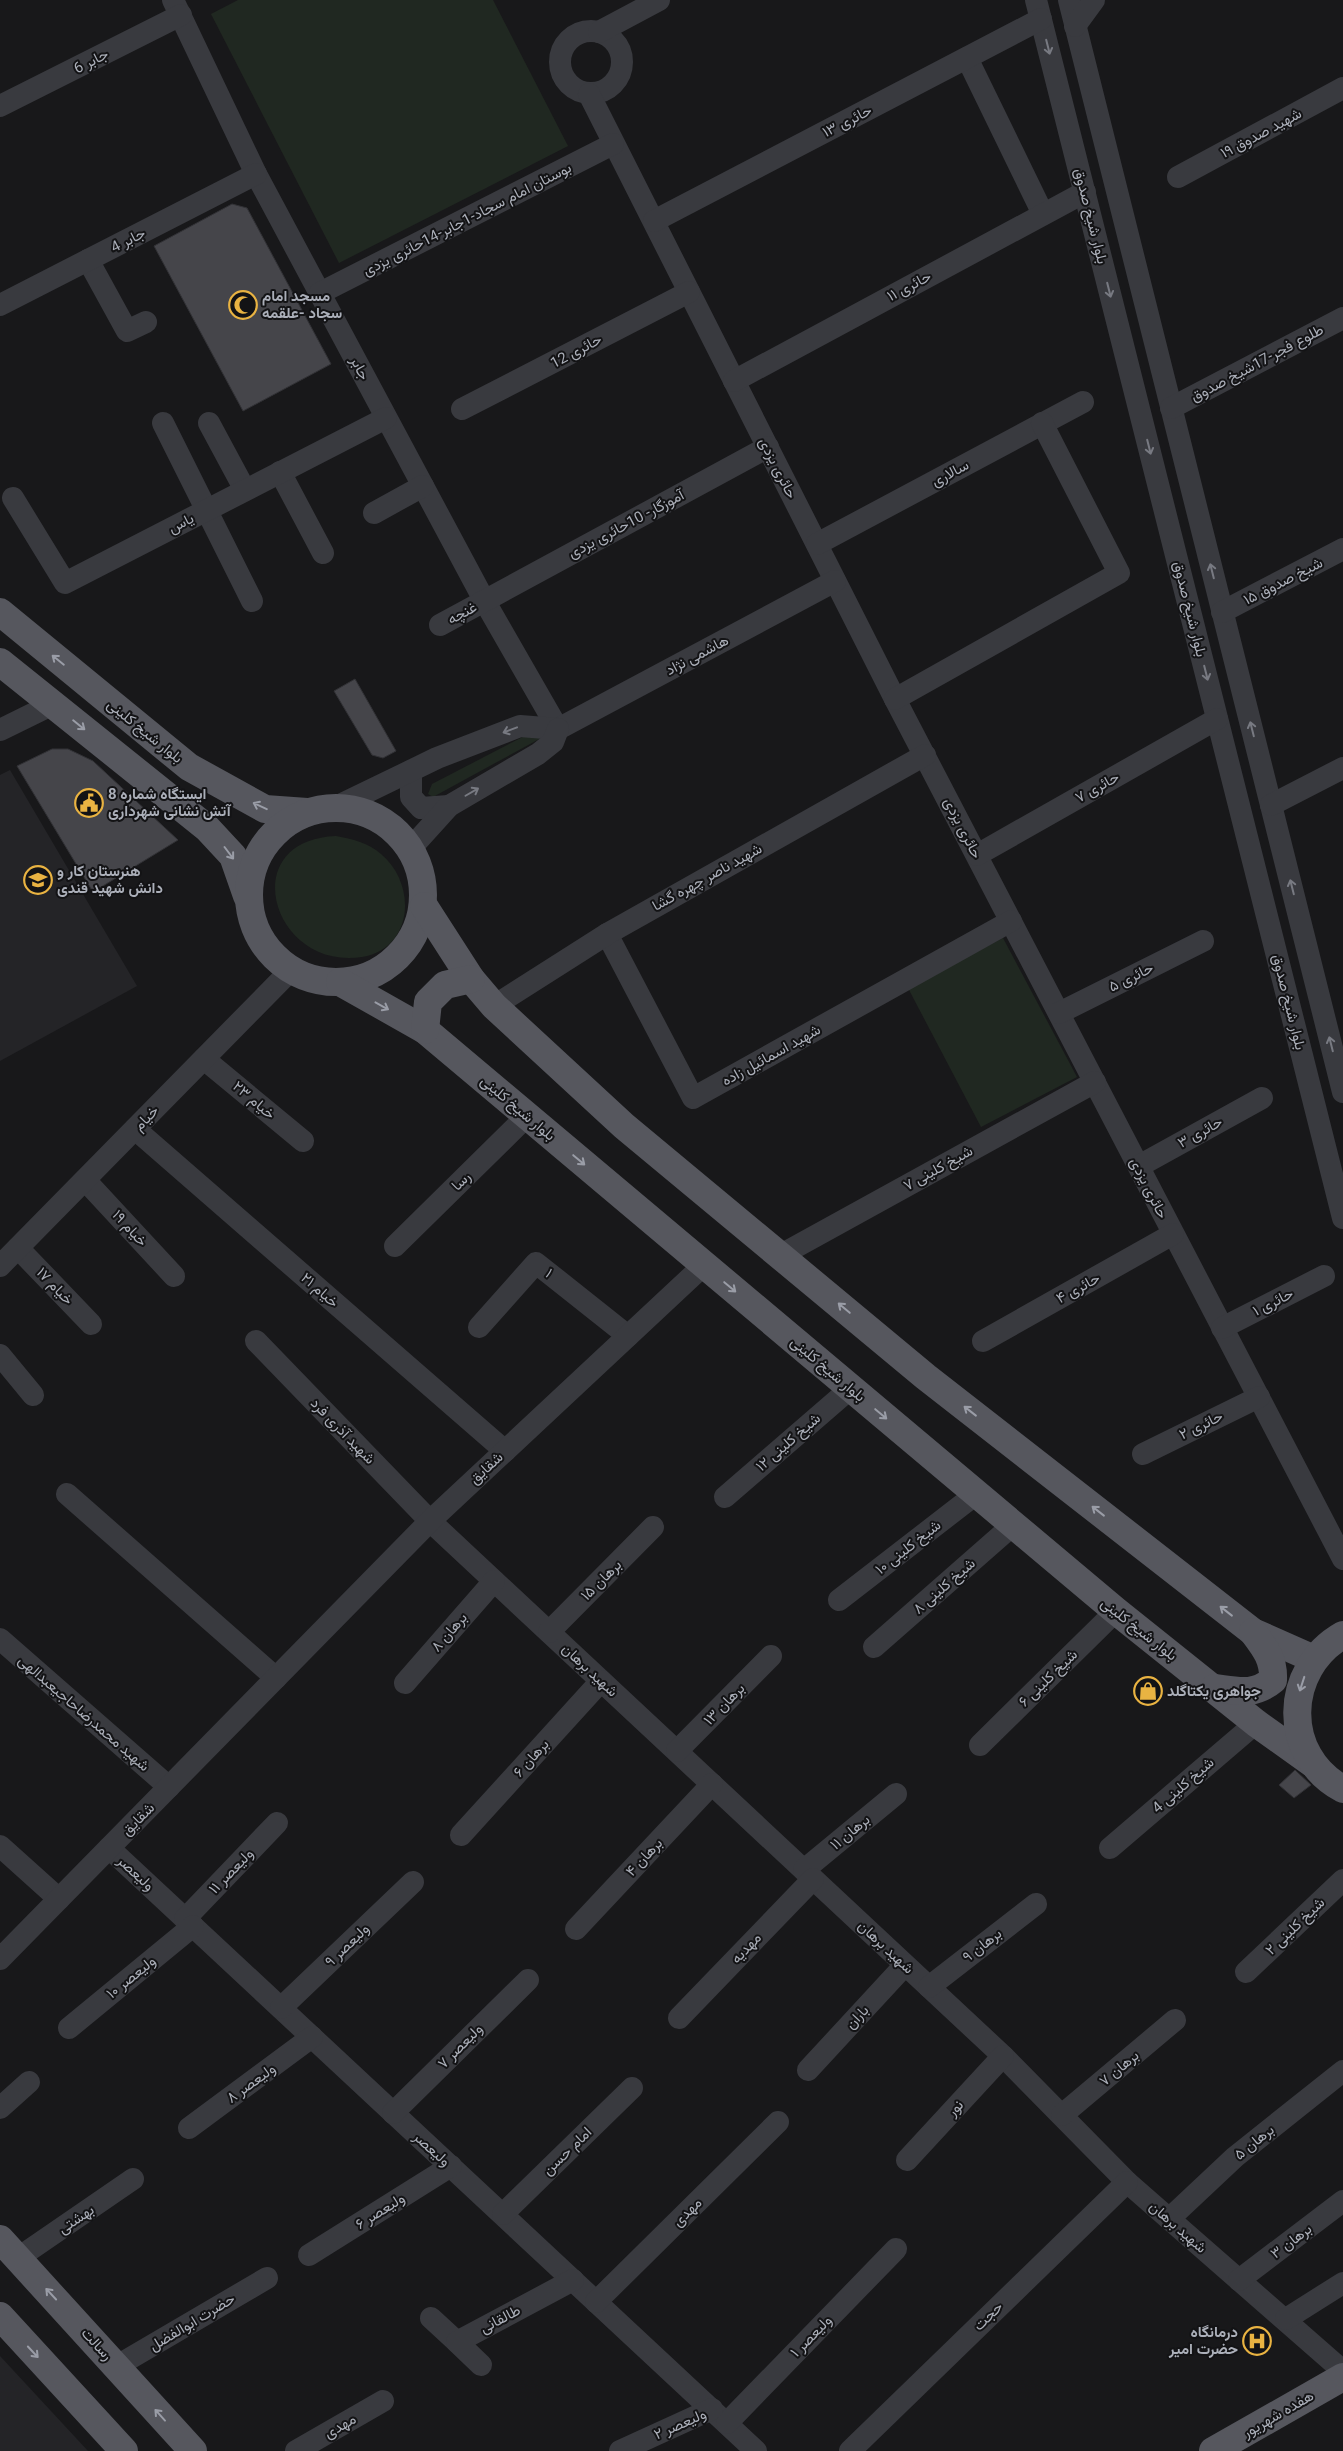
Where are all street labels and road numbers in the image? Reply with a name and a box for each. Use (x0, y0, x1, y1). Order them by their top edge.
street label: جابر 6 (71, 45, 111, 77)
street label: حائری ۱۳ (819, 101, 875, 142)
street label: شهید صدوق ۱۹ (1217, 104, 1305, 162)
street label: بوستان امام سجاد-1جابر-14حائری یزدی (360, 158, 575, 281)
street label: بلوار شیخ صدوق (1068, 166, 1112, 266)
street label: جابر 4 (108, 224, 148, 256)
street label: حائری ۱۱ (884, 267, 935, 306)
street label: طلوع فجر-17شیخ صدوق (1188, 320, 1328, 407)
street label: حائری 12 (547, 330, 605, 373)
street label: جابر (346, 352, 374, 383)
street label: حائری یزدی (754, 434, 801, 502)
street label: سالاری (928, 456, 973, 491)
street label: آموزگار- 10حائری یزدی (565, 485, 689, 563)
street label: یاس (165, 509, 197, 538)
street label: شیخ صدوق ۱۵ (1240, 553, 1327, 610)
street label: بلوار شیخ صدوق (1167, 559, 1211, 659)
street label: غنچه (444, 598, 481, 629)
street label: هاشمی نژاد (662, 631, 732, 680)
street label: بلوار شیخ کلینی (102, 695, 186, 768)
street label: حائری ۷ (1072, 768, 1123, 807)
street label: حائری یزدی (939, 794, 986, 862)
street label: شهید ناصر چهره گشا (649, 839, 766, 916)
street label: بلوار شیخ صدوق (1266, 952, 1310, 1052)
street label: حائری ۵ (1106, 958, 1157, 996)
street label: شهید اسمائیل زاده (718, 1020, 824, 1090)
street label: بلوار شیخ کلینی (476, 1072, 559, 1146)
street label: خیام ۲۳ (228, 1077, 279, 1124)
street label: خیام (130, 1102, 163, 1135)
street label: حائری ۳ (1174, 1112, 1226, 1153)
street label: شیخ کلینی ۷ (900, 1142, 977, 1196)
street label: حائری یزدی (1125, 1154, 1172, 1222)
street label: رسا (448, 1168, 474, 1194)
street label: خیام ۱۹ (108, 1206, 151, 1251)
street label: خیام ۱۷ (32, 1263, 77, 1309)
street label: ۱ (542, 1265, 556, 1281)
street label: خیام ۲۱ (297, 1269, 343, 1312)
street label: حائری ۴ (1053, 1269, 1104, 1308)
street label: حائری ۱ (1250, 1284, 1297, 1321)
street label: بلوار شیخ کلینی (786, 1333, 869, 1407)
street label: شهید آذری فرد (306, 1394, 379, 1469)
street label: حائری ۲ (1176, 1407, 1226, 1444)
street label: شیخ کلینی ۱۲ (752, 1409, 825, 1476)
street label: شقایق (465, 1448, 507, 1489)
street label: شیخ کلینی ۱۰ (872, 1516, 946, 1580)
street label: شیخ کلینی ۸ (909, 1554, 980, 1619)
street label: برهان ۱۵ (577, 1556, 625, 1604)
street label: بلوار شیخ کلینی (1096, 1594, 1181, 1666)
street label: برهان ۸ (427, 1609, 471, 1655)
street label: شهید برهان (558, 1640, 622, 1701)
street label: شیخ کلینی ۶ (1015, 1645, 1083, 1712)
street label: شهید محمدرضاحاجیعبدالهی (14, 1651, 154, 1776)
street label: برهان ۱۳ (700, 1679, 748, 1729)
street label: برهان ۶ (509, 1735, 553, 1781)
street label: شیخ کلینی 4 (1148, 1753, 1219, 1818)
street label: شقایق (118, 1799, 159, 1840)
street label: برهان ۱۱ (827, 1810, 873, 1854)
street label: برهان ۴ (622, 1834, 666, 1880)
street label: ولیعصر ۱۱ (205, 1845, 257, 1897)
street label: ولیعصر (113, 1851, 158, 1894)
street label: شیخ کلینی ۲ (1262, 1893, 1330, 1960)
street label: شهید برهان (854, 1917, 918, 1978)
street label: ولیعصر ۹ (321, 1920, 373, 1970)
street label: برهان ۹ (959, 1924, 1005, 1966)
street label: مهدیه (727, 1929, 765, 1967)
street label: ولیعصر ۱۰ (103, 1952, 159, 2002)
street label: باران (842, 2001, 872, 2033)
street label: ولیعصر ۷ (434, 2020, 486, 2072)
street label: برهان ۷ (1096, 2046, 1142, 2090)
street label: ولیعصر ۸ (223, 2059, 279, 2107)
street label: نور (942, 2096, 967, 2121)
street label: برهان ۵ (1230, 2120, 1278, 2164)
street label: امام حسن (539, 2123, 596, 2180)
street label: ولیعصر (409, 2127, 454, 2170)
street label: ولیعصر ۶ (352, 2189, 408, 2233)
street label: مهدی (669, 2194, 706, 2231)
street label: شهید برهان (1146, 2197, 1210, 2257)
street label: بهشتی (55, 2200, 98, 2238)
street label: برهان ۳ (1267, 2220, 1315, 2262)
street label: حضرت ابوالفضل (146, 2289, 238, 2355)
street label: حجت (969, 2298, 1007, 2334)
street label: طالقانی (477, 2301, 524, 2338)
street label: ولیعصر ۱ (787, 2311, 835, 2361)
street label: رسالت (77, 2324, 117, 2364)
street label: هفده شهریور (1238, 2386, 1317, 2442)
street label: ولیعصر ۲ (651, 2405, 709, 2443)
street label: مهدی (321, 2410, 360, 2443)

